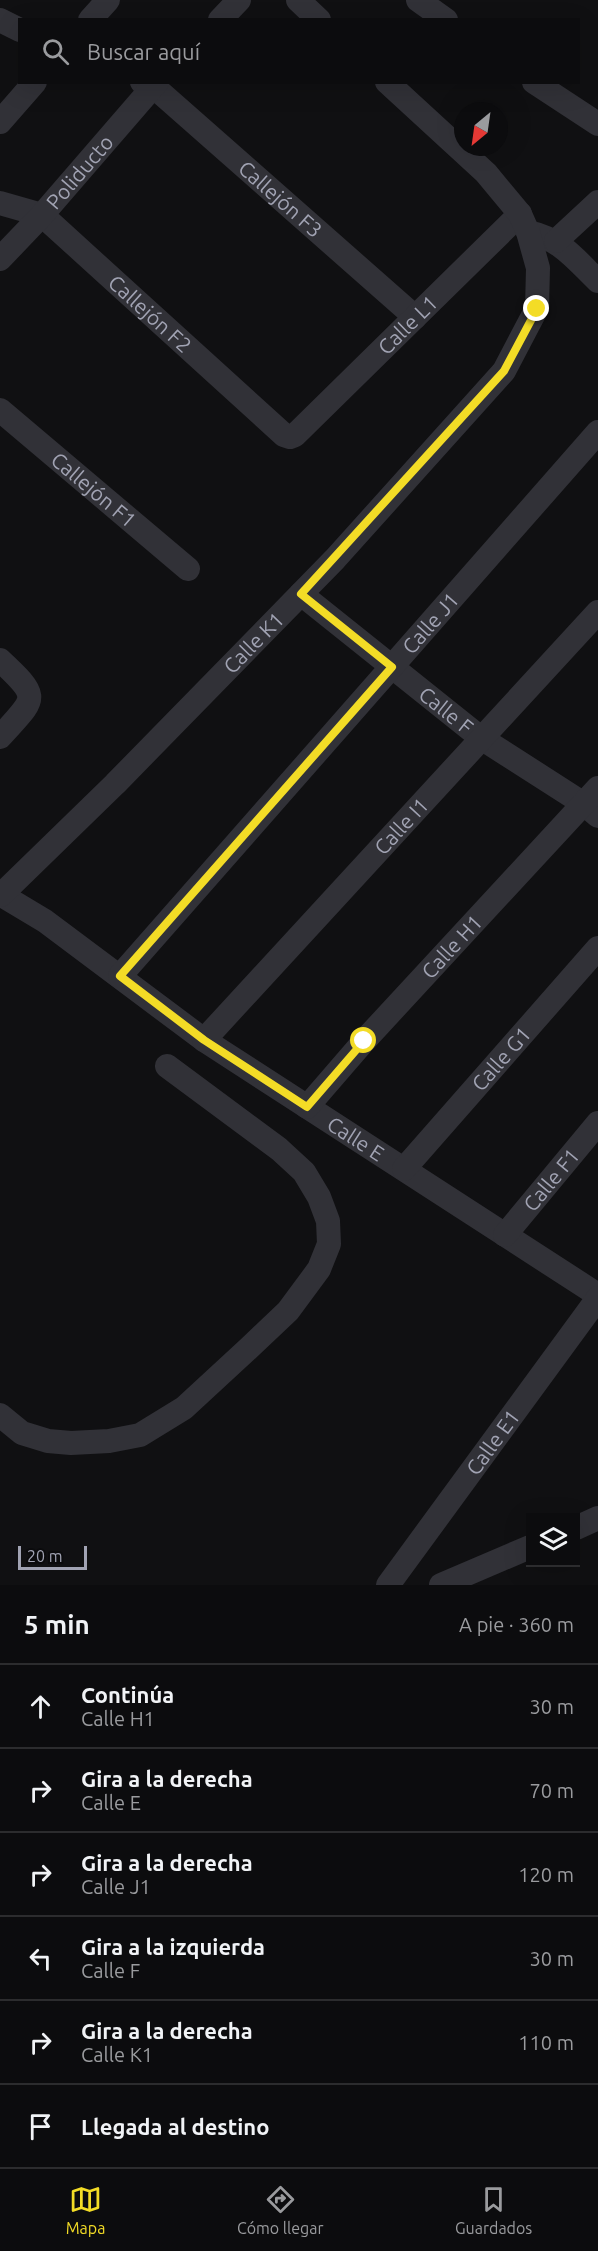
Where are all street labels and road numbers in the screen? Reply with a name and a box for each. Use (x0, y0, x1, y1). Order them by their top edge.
street label: Poliducto (41, 130, 118, 214)
street label: Callejón F3 (234, 155, 327, 242)
street label: Callejón F2 (104, 270, 197, 357)
street label: Calle L1 (373, 290, 442, 359)
street label: Callejón F1 (47, 447, 141, 532)
street label: Calle J1 (397, 587, 463, 658)
street label: Calle K1 (218, 607, 288, 678)
street label: Calle F (414, 681, 478, 739)
street label: Calle I1 (369, 793, 433, 859)
street label: Calle H1 (416, 910, 487, 983)
street label: Calle G1 (467, 1022, 535, 1095)
street label: Calle E (323, 1111, 389, 1165)
street label: Calle F1 (518, 1143, 584, 1216)
street label: Calle E1 (461, 1405, 524, 1479)

